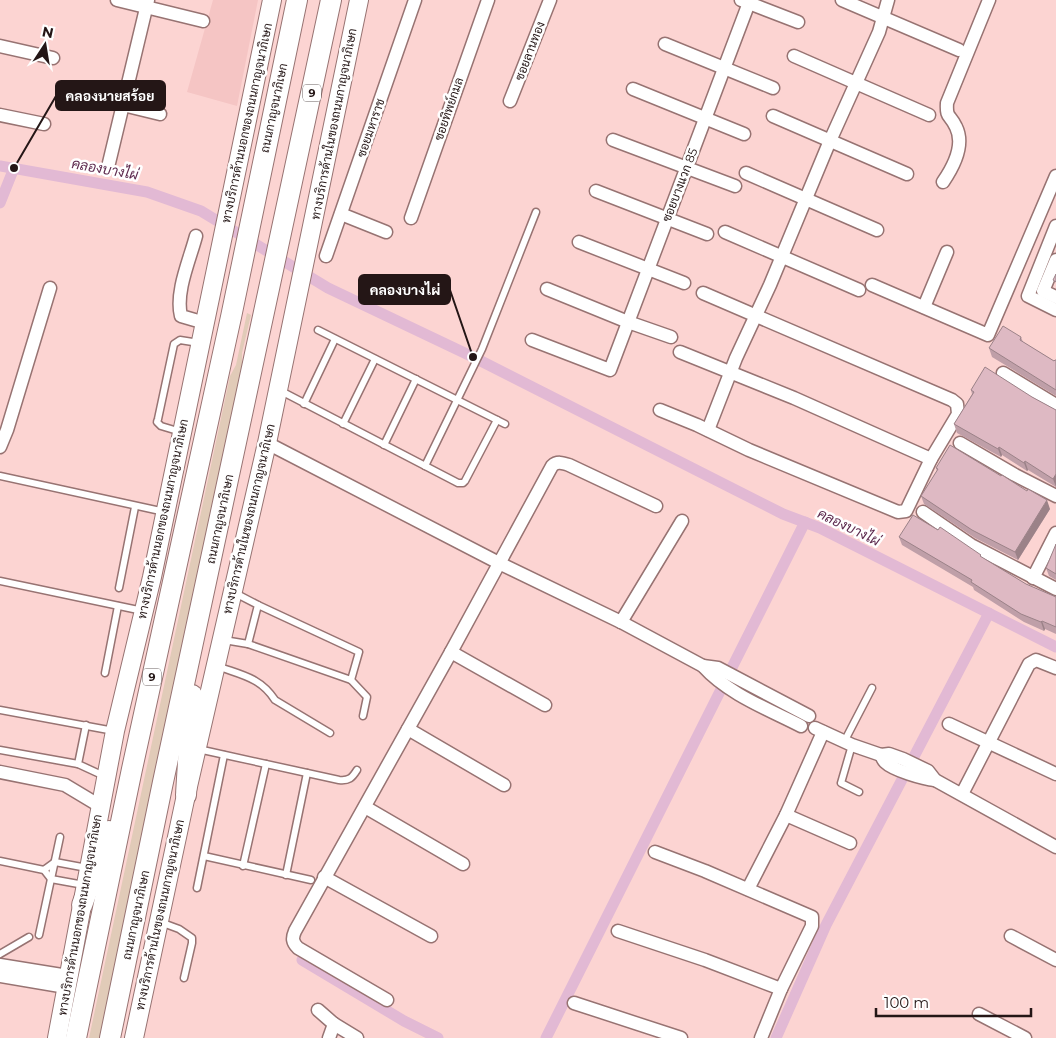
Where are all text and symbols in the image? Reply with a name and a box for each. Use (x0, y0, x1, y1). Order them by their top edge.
street label: ซอยลานทอง (511, 19, 548, 83)
north arrow (20, 20, 70, 70)
street label: ทางบริการด้านนอกของถนนกาญจนาภิเษก (218, 21, 275, 224)
text: N (40, 22, 55, 42)
street label: ทางบริการด้านในของถนนกาญจนาภิเษก (308, 27, 359, 221)
street label: ถนนกาญจนาภิเษก (257, 62, 290, 154)
street label: ซอยทิพย์กมล (431, 75, 466, 142)
callout: คลองนายสร้อย (56, 81, 165, 110)
road number: 9 (303, 85, 321, 102)
text: คลองนายสร้อย (66, 87, 154, 105)
street label: ซอยมหาราช (354, 97, 388, 159)
street label: ซอยบางแวก 85 (659, 146, 701, 224)
water label: คลองบางไผ่ (70, 154, 141, 184)
callout: คลองบางไผ่ (359, 275, 450, 304)
text: คลองบางไผ่ (370, 281, 440, 299)
street label: ทางบริการด้านนอกของถนนกาญจนาภิเษก (134, 417, 191, 620)
street label: ทางบริการด้านในของถนนกาญจนาภิเษก (219, 422, 278, 616)
street label: ถนนกาญจนาภิเษก (203, 473, 236, 565)
water label: คลองบางไผ่ (815, 504, 884, 550)
road number: 9 (143, 669, 161, 686)
street label: ทางบริการด้านนอกของถนนกาญจนาภิเษก (54, 813, 105, 1017)
street label: ทางบริการด้านในของถนนกาญจนาภิเษก (132, 818, 187, 1012)
street label: ถนนกาญจนาภิเษก (119, 869, 152, 961)
scale bar (876, 986, 1031, 1018)
text: 100 m (884, 993, 929, 1012)

